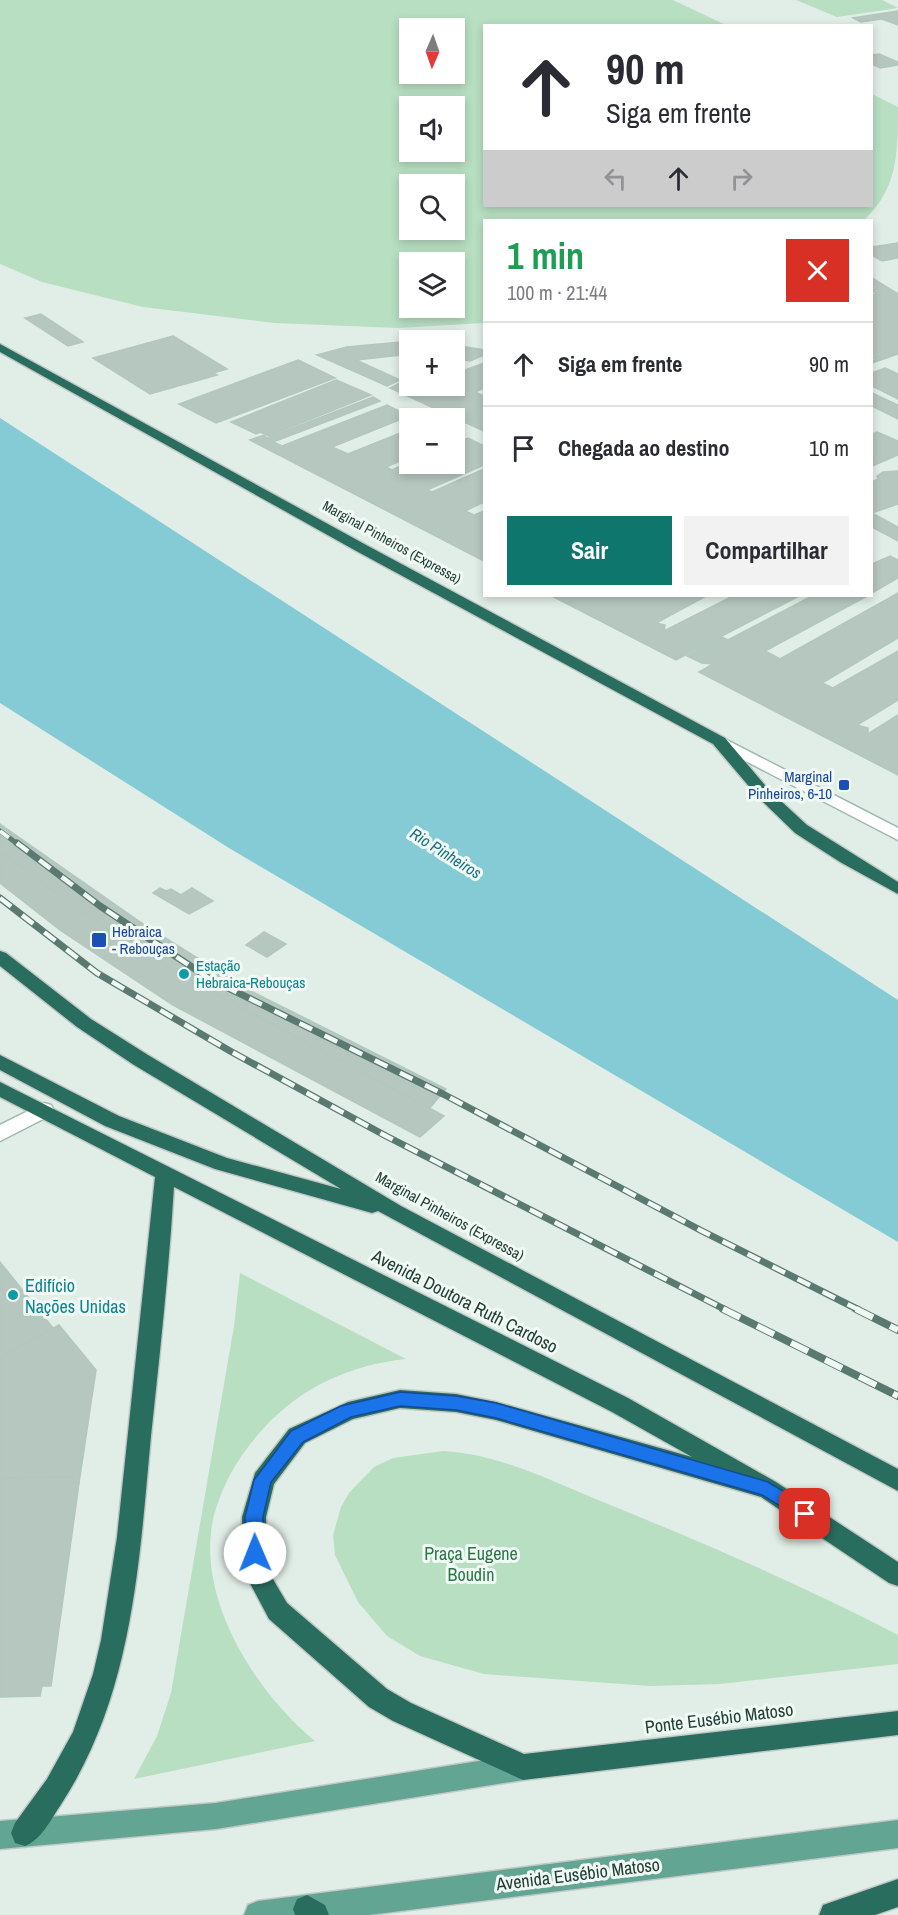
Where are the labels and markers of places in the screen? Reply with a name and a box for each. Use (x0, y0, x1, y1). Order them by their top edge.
place label: Marginal Pinheiros, 6-10 (748, 766, 832, 804)
marker: Marginal Pinheiros, 6-10 (837, 778, 851, 792)
place label: Hebraica - Rebouças (112, 921, 175, 959)
marker: Hebraica - Rebouças (90, 931, 108, 949)
place label: Estação Hebraica-Rebouças (196, 955, 305, 993)
marker: Estação Hebraica-Rebouças (177, 967, 191, 981)
place label: Edifício Nações Unidas (25, 1273, 126, 1319)
marker: Edifício Nações Unidas (6, 1288, 20, 1302)
pin (779, 1488, 830, 1539)

